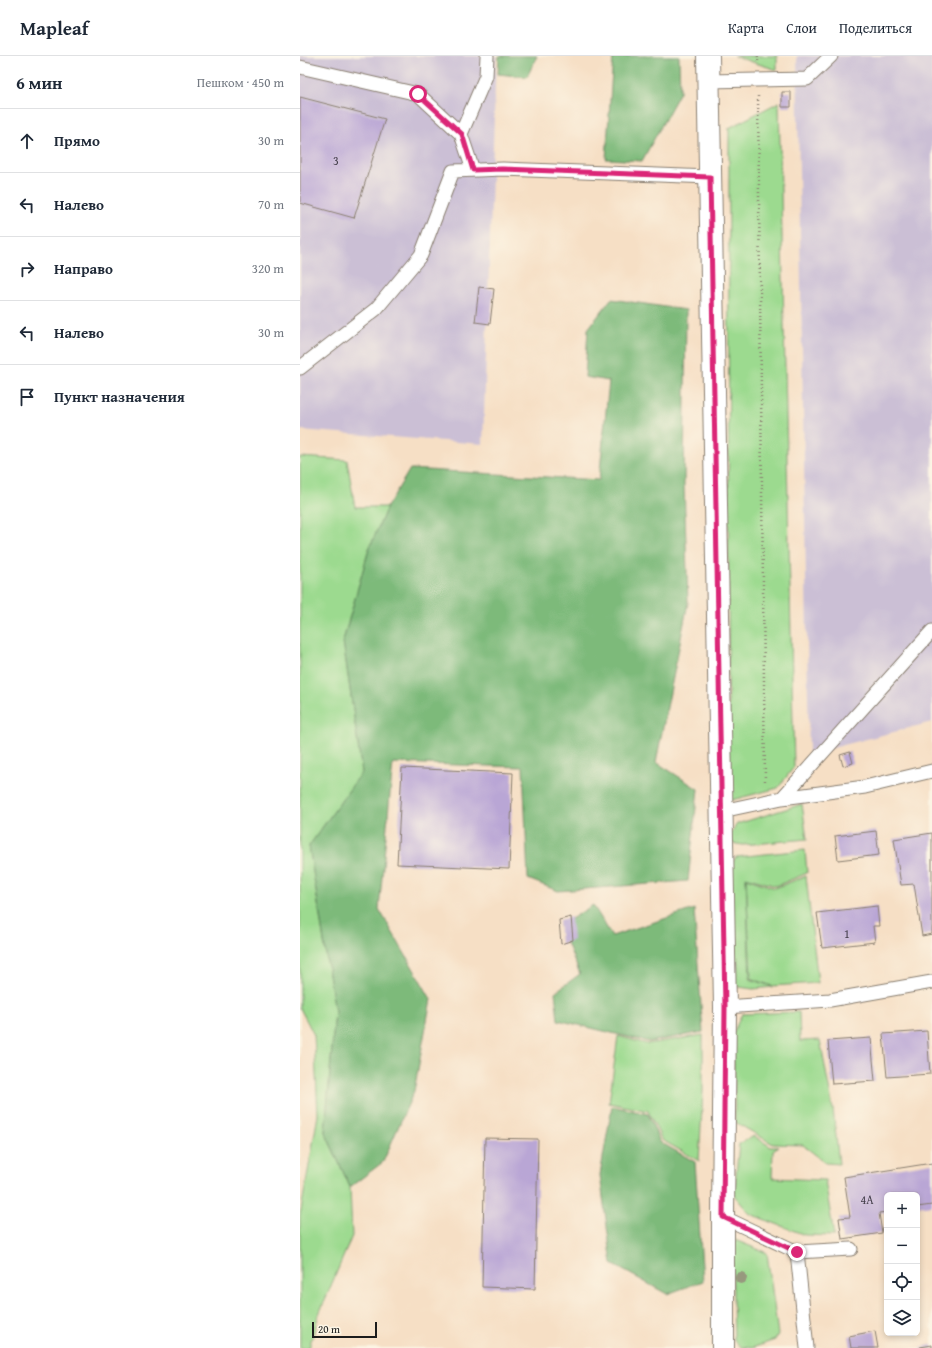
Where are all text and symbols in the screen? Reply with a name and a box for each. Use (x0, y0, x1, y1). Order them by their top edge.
text: Mapleaf (20, 14, 89, 42)
text: Карта (728, 18, 764, 38)
text: Слои (786, 18, 817, 38)
text: Поделиться (839, 18, 912, 38)
text: 6 мин (16, 70, 62, 95)
text: Пешком · 450 m (197, 73, 284, 92)
route start (409, 85, 427, 103)
icon: ahead (16, 130, 38, 152)
text: Прямо (54, 130, 100, 151)
text: 30 m (258, 131, 284, 150)
house number: 3 (333, 152, 339, 169)
icon: left (16, 194, 38, 216)
text: Налево (54, 194, 104, 215)
text: 70 m (258, 195, 284, 214)
icon: right (16, 258, 38, 280)
text: Направо (54, 258, 113, 279)
text: 320 m (252, 259, 284, 278)
icon: left (16, 322, 38, 344)
text: Налево (54, 322, 104, 343)
text: 30 m (258, 323, 284, 342)
icon: arrive (16, 386, 38, 408)
text: Пункт назначения (54, 386, 185, 407)
house number: 1 (844, 925, 850, 942)
house number: 4А (860, 1191, 874, 1208)
map controls (884, 1192, 920, 1336)
button: + (884, 1192, 920, 1228)
button: − (884, 1228, 920, 1264)
route end (788, 1243, 806, 1261)
button: locate (884, 1264, 920, 1300)
button: layers (884, 1300, 920, 1336)
scale bar (312, 1320, 377, 1339)
text: 20 m (318, 1321, 340, 1337)

